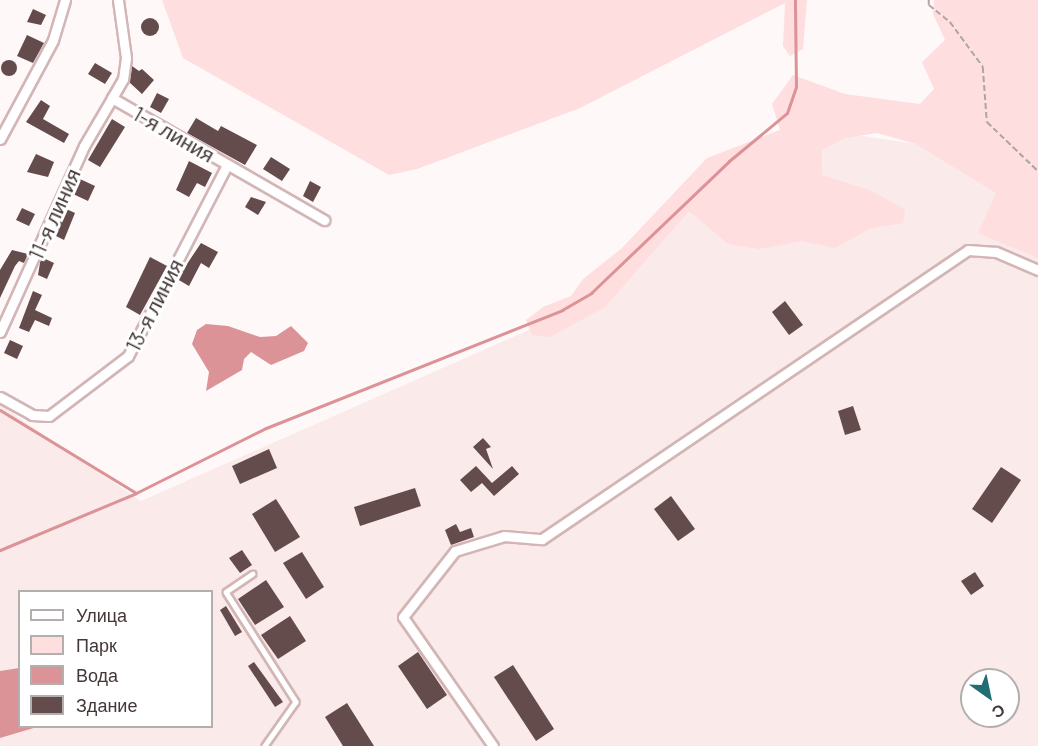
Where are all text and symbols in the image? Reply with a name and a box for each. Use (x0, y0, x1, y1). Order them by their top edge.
street label: 1-я линия (129, 101, 219, 167)
street label: 11-я линия (23, 164, 85, 264)
street label: 13-я линия (120, 254, 188, 356)
legend (18, 590, 213, 728)
text: Улица (76, 604, 127, 626)
text: Парк (76, 634, 117, 656)
text: Вода (76, 664, 118, 686)
north arrow (960, 668, 1020, 728)
text: Здание (76, 694, 137, 716)
text: С (989, 701, 1009, 723)

